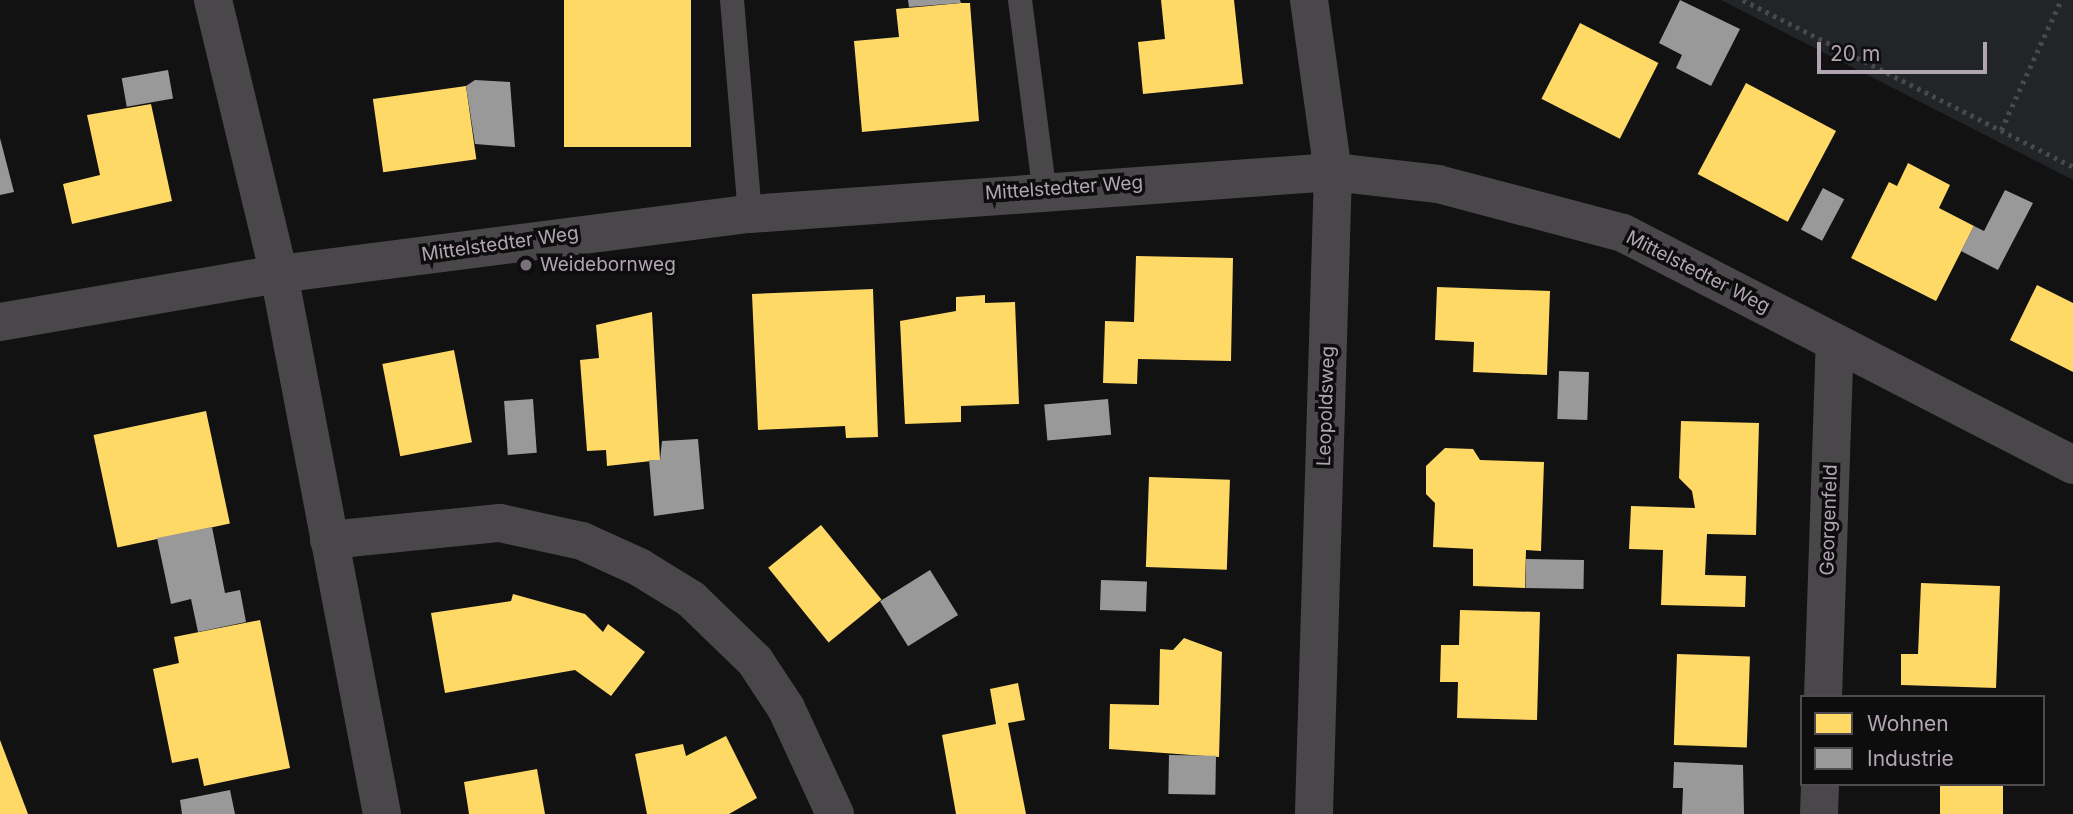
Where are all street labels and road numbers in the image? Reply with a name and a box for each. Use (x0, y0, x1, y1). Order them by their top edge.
street label: Mittelstedter Weg (984, 171, 1144, 205)
street label: Mittelstedter Weg (420, 222, 580, 266)
street label: Mittelstedter Weg (1622, 226, 1774, 318)
street label: Leopoldsweg (1313, 345, 1339, 467)
street label: Georgenfeld (1816, 464, 1842, 576)

